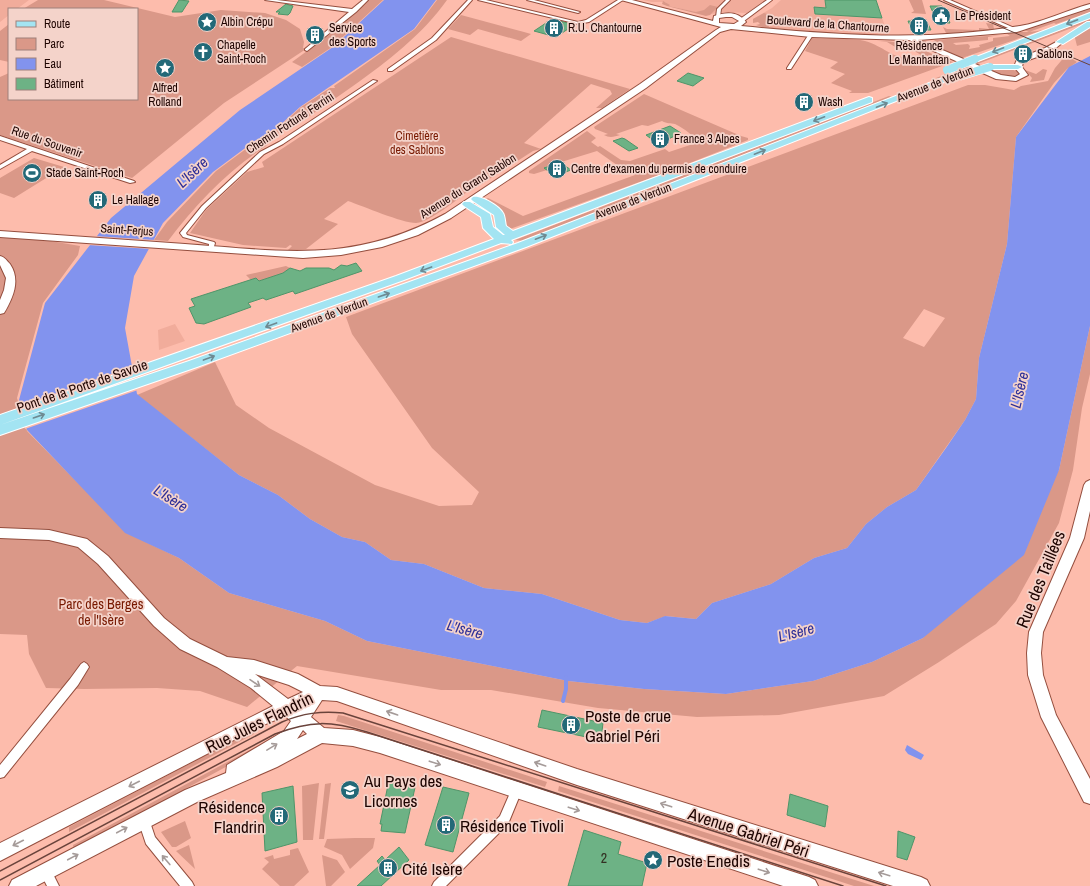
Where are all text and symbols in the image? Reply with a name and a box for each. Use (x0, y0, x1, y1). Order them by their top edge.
public building icon: Le Président (930, 5, 952, 27)
legend (8, 8, 138, 100)
place label: Le Président (955, 8, 1011, 24)
place icon: Albin Crépu (196, 11, 218, 33)
street label: Boulevard de la Chantourne (766, 12, 890, 36)
place label: Albin Crépu (220, 14, 273, 30)
building icon: Résidence Le Manhattan (908, 15, 930, 37)
text: Route (44, 16, 70, 32)
building icon: R.U. Chantourne (543, 17, 565, 39)
one-way arrow (1067, 18, 1079, 26)
place label: Service des Sports (329, 20, 376, 50)
place label: R.U. Chantourne (568, 20, 642, 36)
building icon: Service des Sports (304, 24, 326, 46)
text: Parc (44, 36, 64, 52)
place label: Chapelle Saint-Roch (217, 37, 266, 67)
place label: Résidence Le Manhattan (889, 38, 949, 68)
church icon: Chapelle Saint-Roch (192, 41, 214, 63)
building icon: Sablons (1012, 43, 1034, 65)
place label: Sablons (1037, 46, 1073, 62)
one-way arrow (993, 47, 1005, 55)
text: Eau (44, 56, 62, 72)
place icon: Alfred Rolland (154, 57, 176, 79)
street label: Avenue de Verdun (893, 62, 976, 106)
text: Bâtiment (44, 76, 84, 92)
place label: Alfred Rolland (148, 80, 182, 110)
street label: Chemin Fortuné Ferrini (243, 89, 337, 157)
building icon: Wash (793, 91, 815, 113)
place label: Wash (818, 94, 843, 110)
one-way arrow (875, 100, 887, 108)
one-way arrow (814, 115, 826, 123)
street label: Rue du Souvenir (9, 122, 85, 162)
park label: Cimetière des Sablons (390, 128, 444, 158)
building icon: France 3 Alpes (649, 128, 671, 150)
place label: France 3 Alpes (674, 131, 740, 147)
one-way arrow (754, 147, 766, 155)
street label: Avenue du Grand Sablon (416, 150, 519, 223)
water label: L'Isère (171, 152, 213, 192)
building icon: Centre d'examen du permis de conduire (546, 158, 568, 180)
place label: Centre d'examen du permis de conduire (571, 161, 747, 177)
sports icon: Stade Saint-Roch (21, 162, 43, 184)
place label: Stade Saint-Roch (46, 165, 124, 181)
street label: Avenue de Verdun (591, 179, 674, 223)
building icon: Le Hallage (87, 189, 109, 211)
place label: Le Hallage (112, 192, 159, 208)
street label: Saint-Ferjus (100, 220, 154, 240)
one-way arrow (535, 233, 547, 241)
one-way arrow (420, 265, 432, 273)
one-way arrow (378, 291, 390, 299)
street label: Avenue de Verdun (287, 294, 370, 337)
one-way arrow (266, 321, 278, 329)
one-way arrow (203, 353, 215, 361)
street label: Pont de la Porte de Savoie (14, 355, 150, 417)
water label: L'Isère (1005, 370, 1033, 410)
one-way arrow (32, 412, 44, 420)
water label: L'Isère (150, 479, 192, 517)
street label: Rue des Taillées (1010, 527, 1070, 631)
park label: Parc des Berges de l'Isère (59, 595, 144, 629)
water label: L'Isère (445, 614, 486, 644)
water label: L'Isère (776, 617, 817, 647)
one-way arrow (249, 679, 261, 687)
street label: Rue Jules Flandrin (201, 686, 317, 758)
place label: Poste de crue Gabriel Péri (585, 704, 671, 747)
one-way arrow (386, 709, 399, 716)
building icon: Poste de crue Gabriel Péri (560, 714, 582, 736)
one-way arrow (266, 743, 277, 751)
one-way arrow (429, 760, 442, 767)
one-way arrow (534, 760, 547, 767)
place label: Au Pays des Licornes (363, 769, 442, 812)
school or university icon: Au Pays des Licornes (339, 779, 361, 801)
one-way arrow (128, 781, 140, 788)
place label: Résidence Flandrin (198, 795, 265, 838)
one-way arrow (660, 801, 673, 808)
street label: Avenue Gabriel Péri (685, 801, 813, 862)
building icon: Résidence Flandrin (268, 805, 290, 827)
one-way arrow (568, 805, 580, 813)
building icon: Résidence Tivoli (435, 814, 457, 836)
place label: Résidence Tivoli (460, 814, 564, 837)
one-way arrow (116, 826, 128, 834)
one-way arrow (12, 840, 24, 847)
house number: 2 (601, 849, 607, 867)
place icon: Poste Enedis (642, 849, 664, 871)
place label: Poste Enedis (667, 849, 750, 872)
one-way arrow (67, 852, 79, 860)
one-way arrow (162, 854, 171, 865)
building icon: Cité Isère (377, 857, 399, 879)
place label: Cité Isère (402, 857, 463, 880)
one-way arrow (758, 868, 770, 876)
one-way arrow (877, 870, 890, 877)

